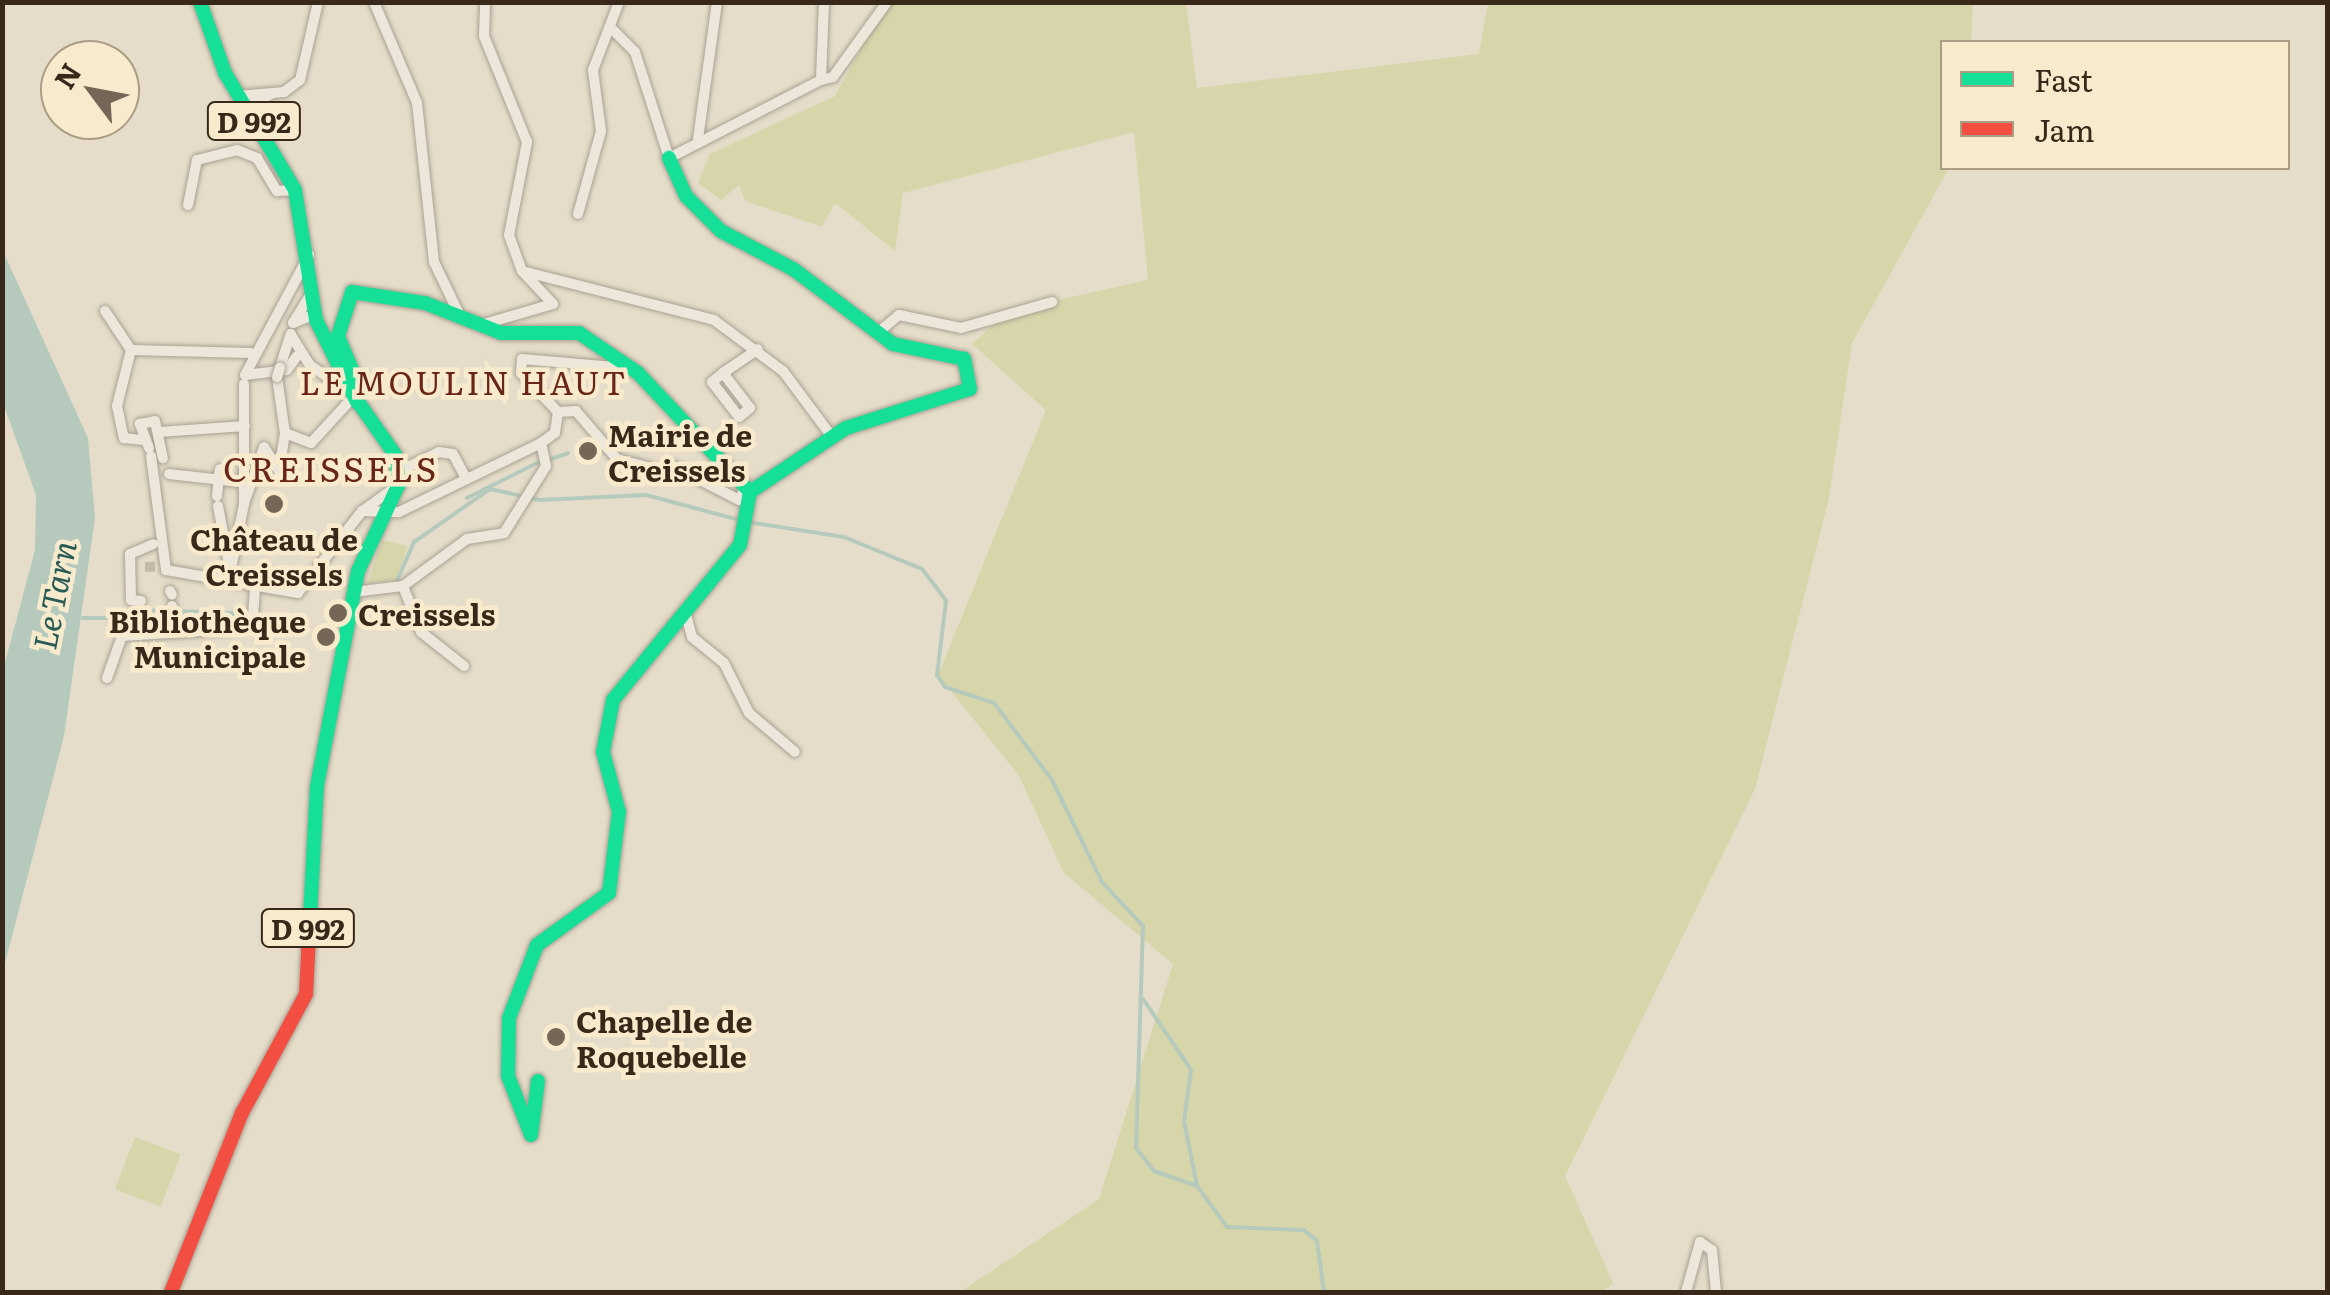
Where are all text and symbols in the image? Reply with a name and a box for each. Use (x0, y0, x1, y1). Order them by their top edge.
north arrow (40, 40, 140, 140)
legend (1940, 40, 2290, 170)
text: N (42, 54, 90, 96)
text: Fast (2034, 57, 2093, 101)
road number: D 992 (206, 98, 302, 144)
text: Jam (2034, 107, 2094, 151)
district label: LE MOULIN HAUT (300, 362, 628, 400)
place label: Mairie de Creissels (608, 416, 752, 486)
marker: Mairie de Creissels (577, 440, 599, 462)
district label: CREISSELS (223, 446, 439, 488)
marker: Château de Creissels (263, 493, 285, 515)
place label: Château de Creissels (190, 520, 358, 590)
water label: Le Tarn (24, 537, 82, 653)
place label: Creissels (358, 595, 495, 631)
place label: Bibliothèque Municipale (109, 602, 306, 672)
marker: Creissels (327, 602, 349, 624)
marker: Bibliothèque Municipale (315, 626, 337, 648)
road number: D 992 (260, 905, 356, 951)
place label: Chapelle de Roquebelle (576, 1002, 752, 1072)
marker: Chapelle de Roquebelle (545, 1026, 567, 1048)

